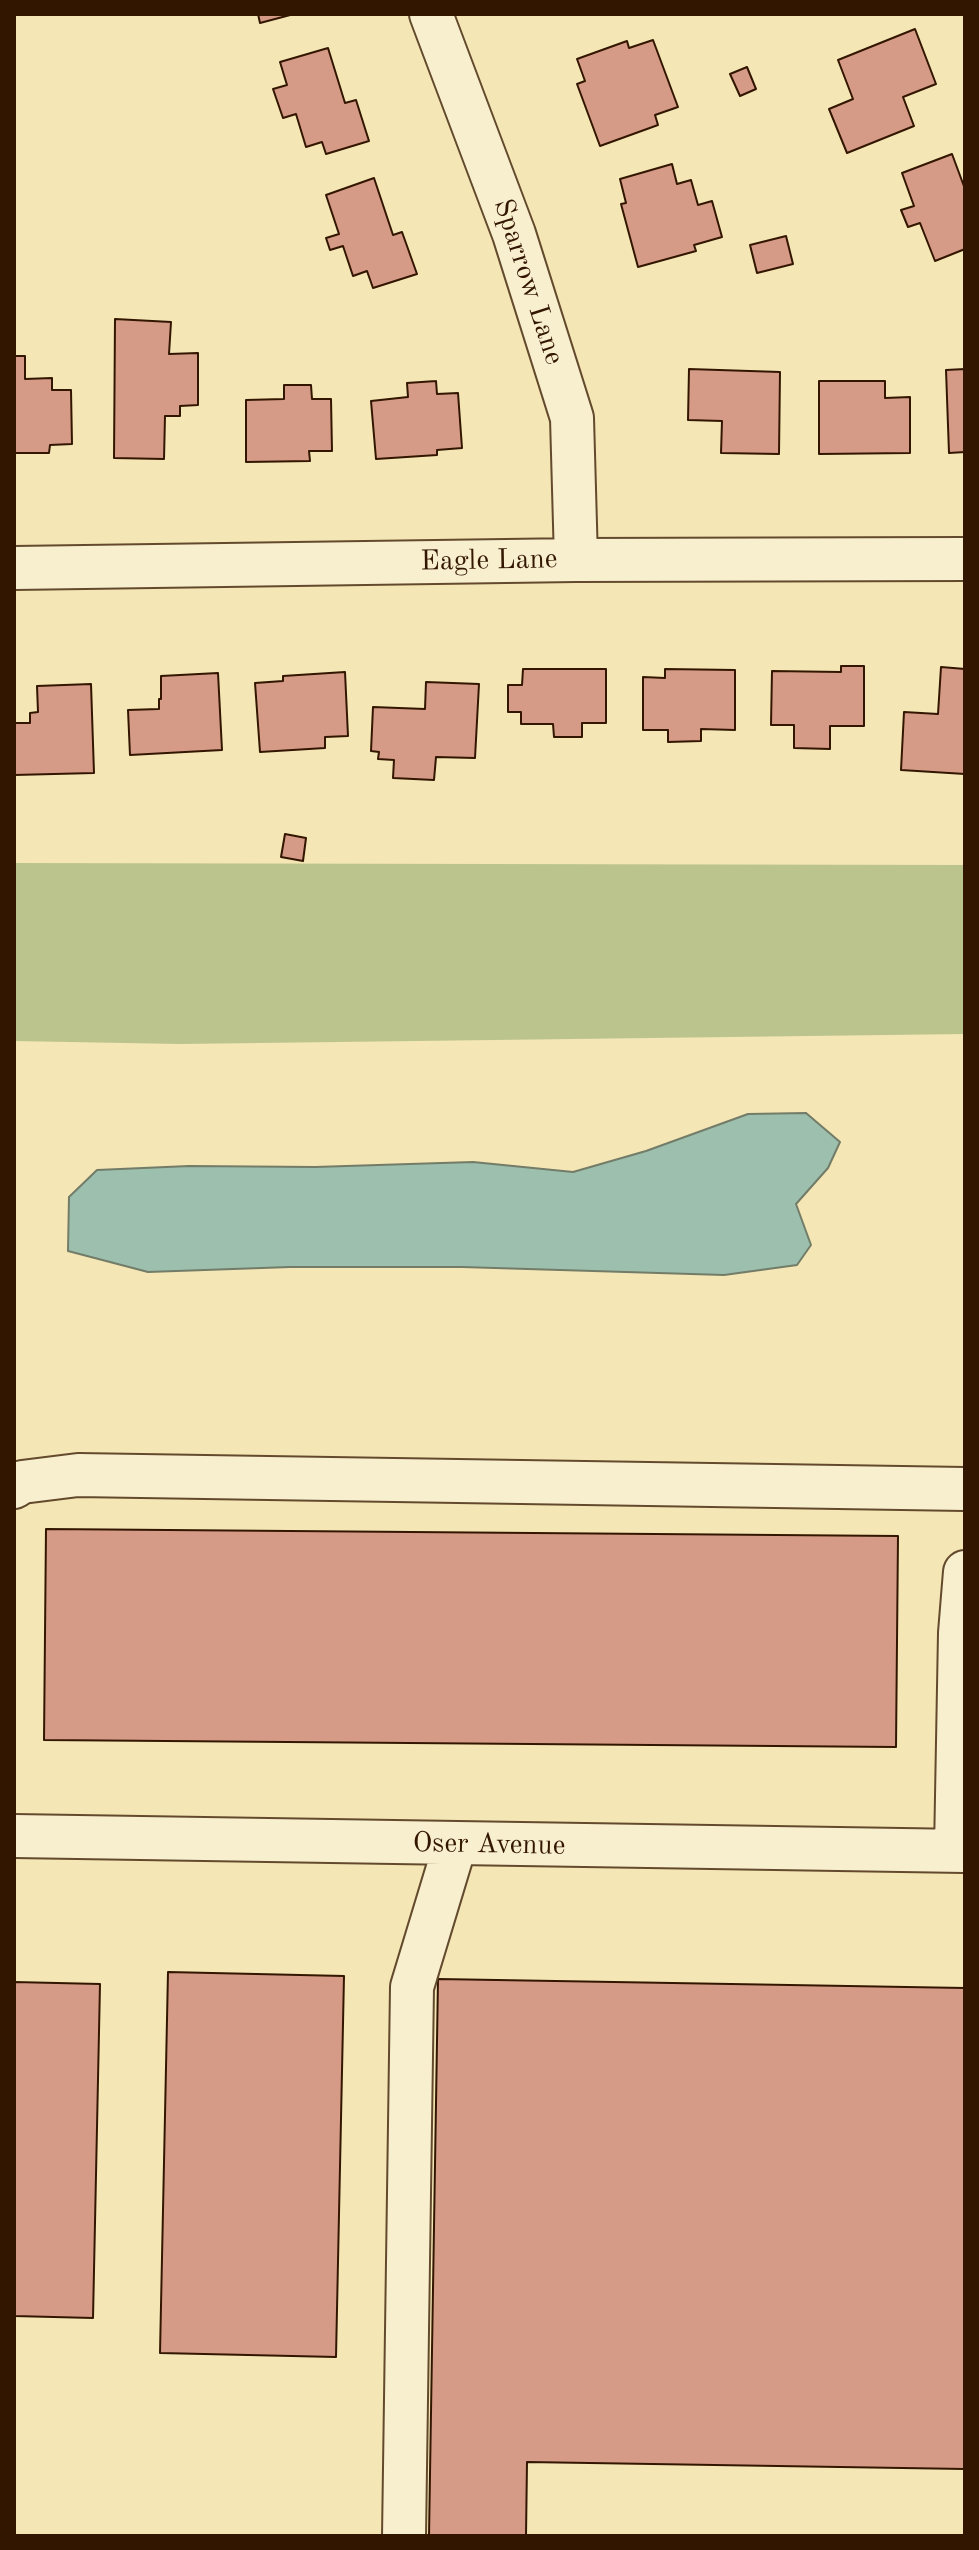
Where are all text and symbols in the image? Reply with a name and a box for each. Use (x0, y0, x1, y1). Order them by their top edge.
street label: Sparrow Lane (485, 195, 571, 369)
street label: Eagle Lane (420, 543, 558, 579)
street label: Oser Avenue (412, 1827, 566, 1863)

